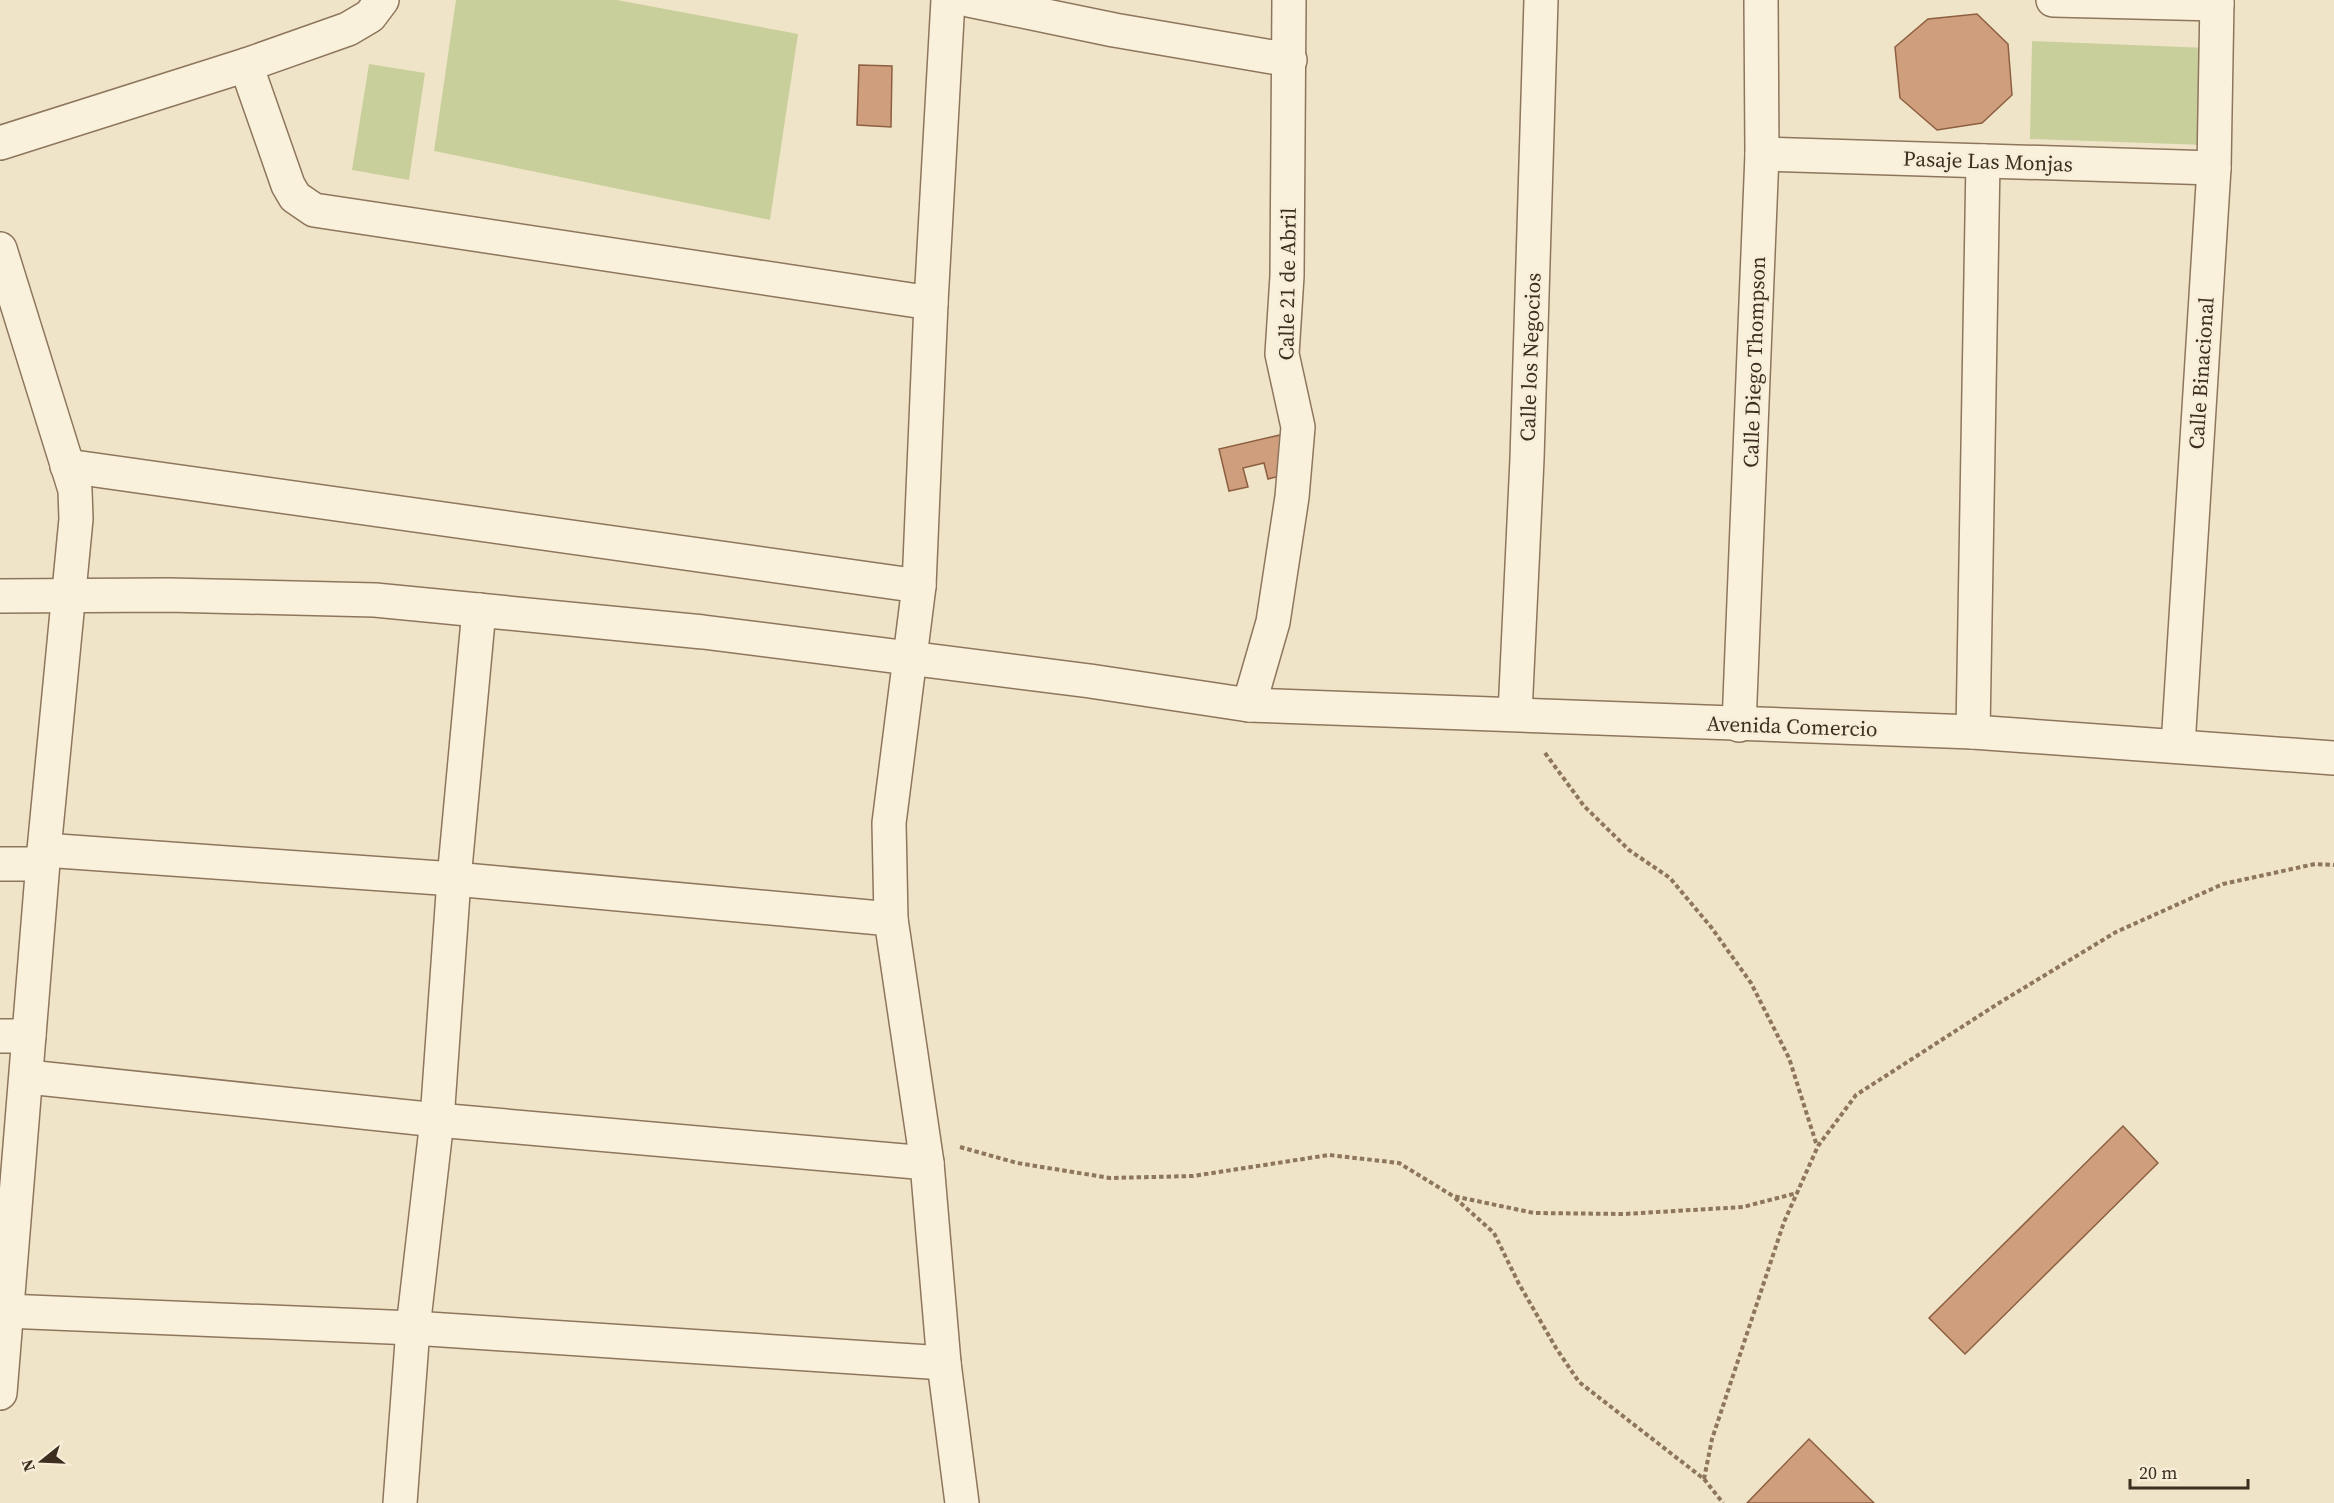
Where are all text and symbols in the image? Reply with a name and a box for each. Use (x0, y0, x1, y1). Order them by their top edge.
street label: Pasaje Las Monjas (1903, 144, 2073, 178)
street label: Calle 21 de Abril (1271, 207, 1303, 361)
street label: Calle Diego Thompson (1736, 255, 1772, 468)
street label: Calle los Negocios (1513, 272, 1547, 442)
street label: Calle Binacional (2181, 296, 2221, 450)
street label: Avenida Comercio (1706, 709, 1878, 743)
north arrow (12, 1431, 72, 1491)
scale bar (2130, 1452, 2248, 1490)
text: N (15, 1456, 40, 1475)
text: 20 m (2139, 1460, 2177, 1485)

